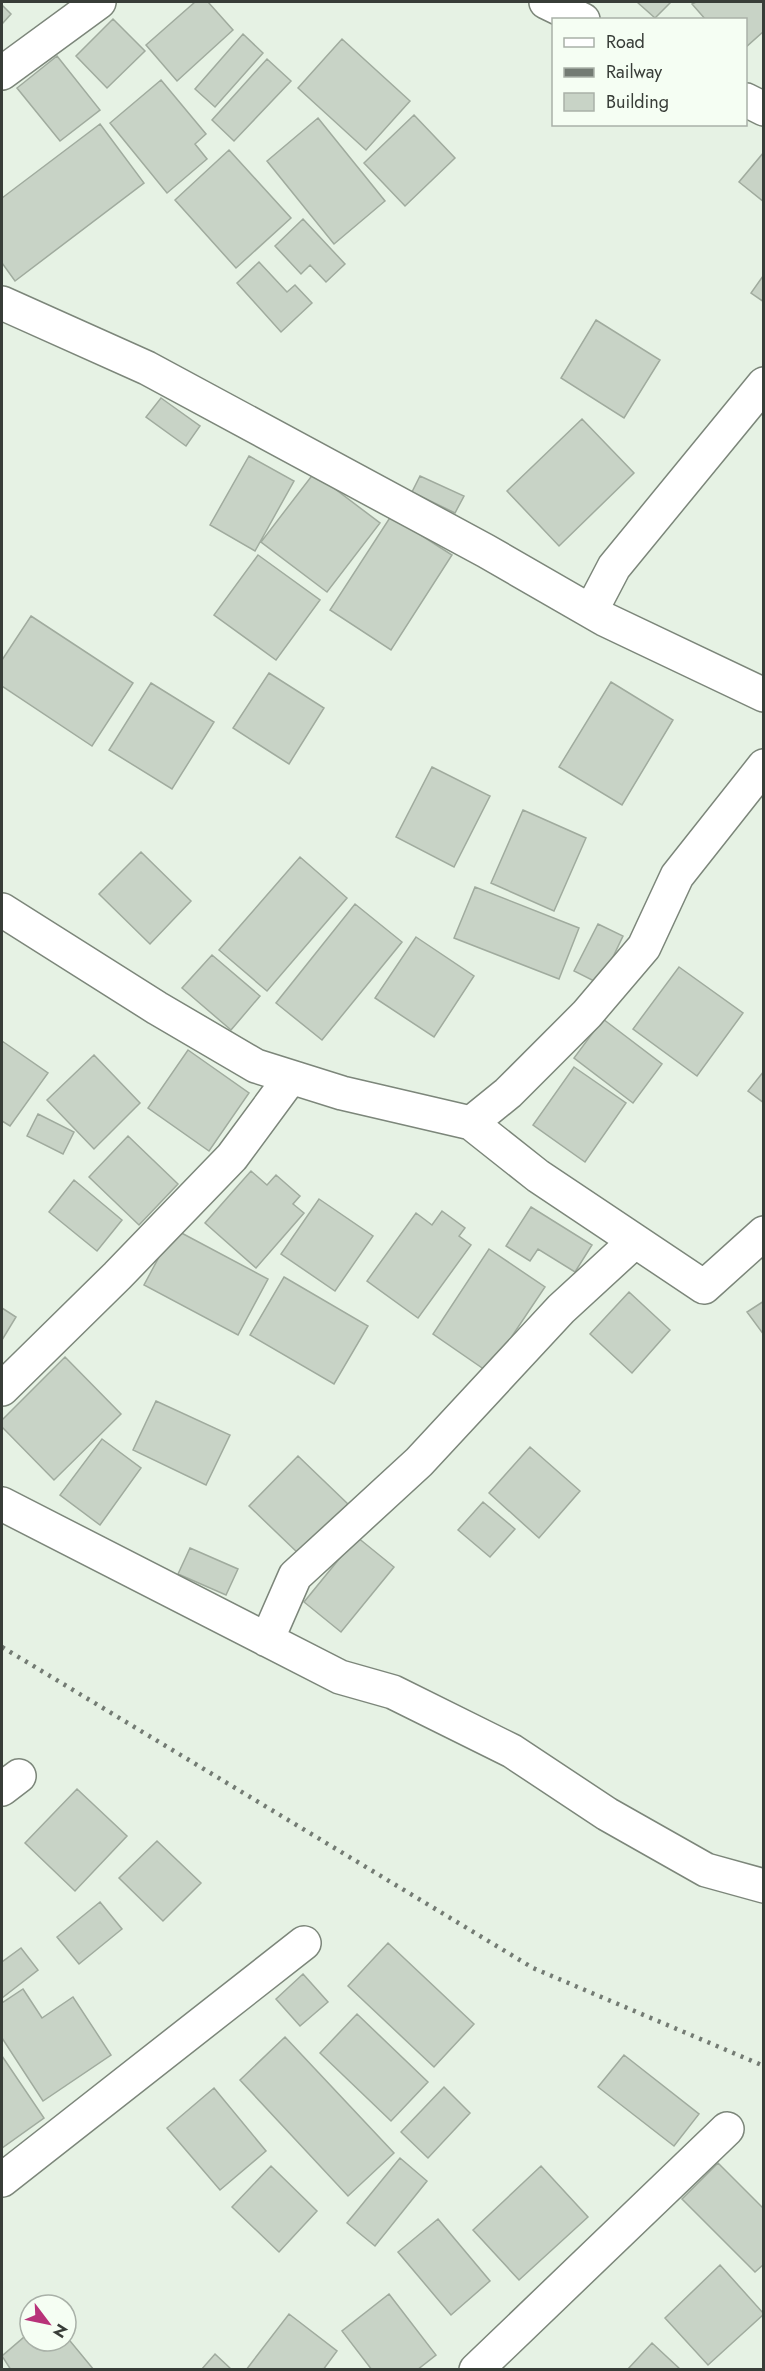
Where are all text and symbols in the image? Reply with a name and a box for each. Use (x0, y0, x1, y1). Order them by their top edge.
legend (552, 18, 747, 126)
text: Road (606, 29, 645, 55)
text: Railway (606, 59, 662, 85)
text: Building (606, 89, 669, 115)
north arrow (18, 2293, 78, 2353)
text: N (47, 2319, 73, 2342)

